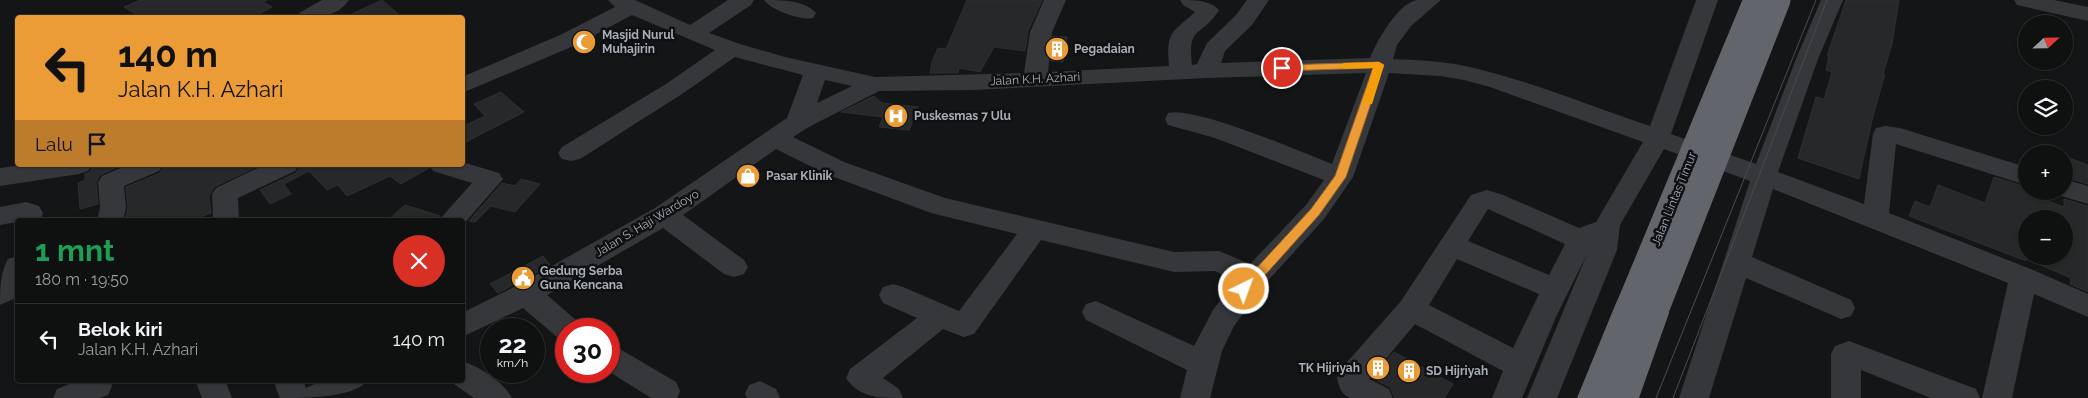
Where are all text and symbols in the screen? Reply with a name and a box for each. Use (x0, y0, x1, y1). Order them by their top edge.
north arrow (2018, 15, 2072, 70)
map controls (2018, 15, 2073, 265)
place label: Masjid Nurul Muhajirin (602, 28, 675, 56)
mosque icon: Masjid Nurul Muhajirin (571, 29, 597, 55)
text: 140 m (118, 34, 218, 75)
icon: left (35, 35, 100, 100)
building icon: Pegadaian (1044, 36, 1070, 62)
place label: Pegadaian (1074, 42, 1135, 56)
pin (1261, 47, 1303, 89)
icon: arrive (1268, 54, 1296, 82)
street label: Jalan K.H. Azhari (990, 70, 1080, 88)
text: Jalan K.H. Azhari (118, 76, 283, 102)
button: layers (2018, 80, 2073, 135)
hospital icon: Puskesmas 7 Ulu (883, 103, 909, 129)
place label: Puskesmas 7 Ulu (914, 109, 1011, 123)
icon: arrive (83, 130, 111, 158)
text: Lalu (35, 133, 73, 155)
button: + (2018, 145, 2073, 200)
street label: Jalan Lintas Timur (1649, 149, 1700, 248)
shop icon: Pasar Klinik (735, 163, 761, 189)
place label: Pasar Klinik (766, 169, 833, 183)
street label: Jalan S. Haji Wardoyo (593, 187, 701, 259)
button: − (2018, 210, 2073, 265)
text: 1 mnt (35, 233, 115, 268)
button: close (393, 235, 445, 287)
position arrow (1217, 262, 1269, 314)
place label: Gedung Serba Guna Kencana (540, 264, 623, 292)
public building icon: Gedung Serba Guna Kencana (510, 265, 536, 291)
text: 180 m · 19:50 (35, 270, 129, 289)
text: Belok kiri (78, 318, 163, 340)
speed limit sign: 30 (555, 318, 620, 383)
icon: left (35, 325, 63, 353)
text: 140 m (393, 328, 445, 350)
text: 22 (498, 329, 527, 359)
text: Jalan K.H. Azhari (78, 340, 198, 359)
building icon: TK Hijriyah (1365, 355, 1391, 381)
text: km/h (497, 356, 528, 370)
building icon: SD Hijriyah (1396, 358, 1422, 384)
place label: TK Hijriyah (1298, 361, 1360, 375)
place label: SD Hijriyah (1426, 364, 1488, 378)

